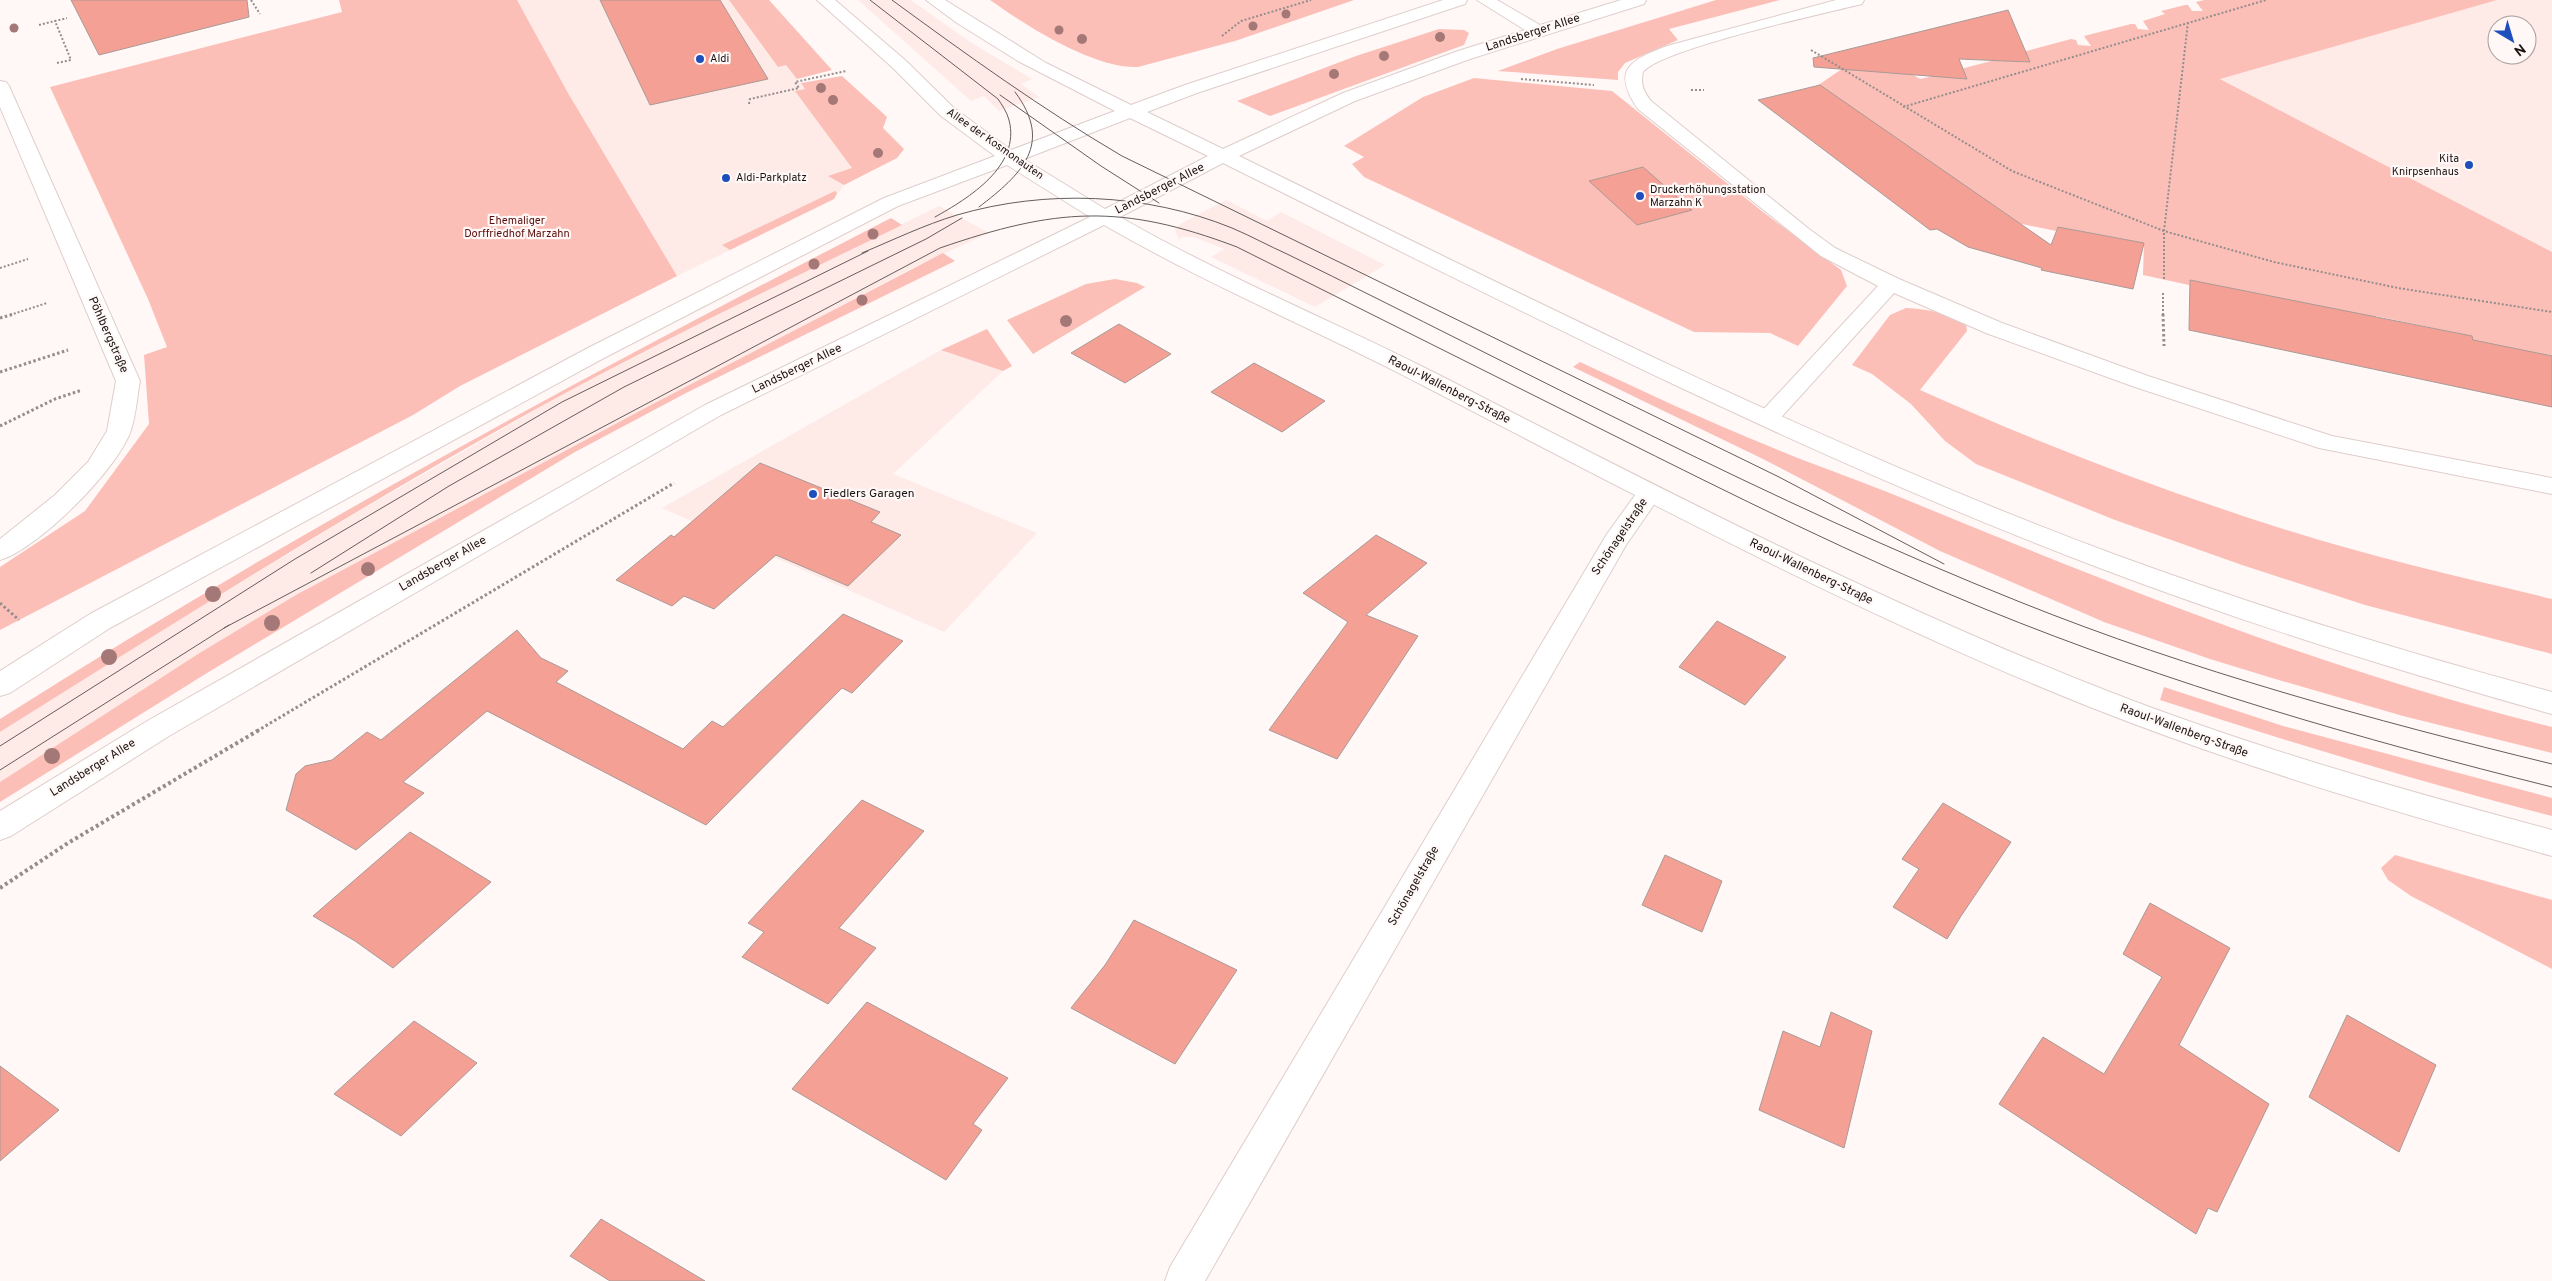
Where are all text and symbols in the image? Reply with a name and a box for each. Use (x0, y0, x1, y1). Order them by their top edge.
street label: Landsberger Allee (1484, 10, 1582, 56)
north arrow (2487, 15, 2537, 65)
text: N (2510, 39, 2528, 59)
place label: Aldi (710, 52, 729, 66)
marker: Aldi (694, 53, 706, 65)
street label: Allee der Kosmonauten (944, 105, 1046, 183)
place label: Kita Knirpsenhaus (2392, 152, 2459, 179)
marker: Kita Knirpsenhaus (2463, 159, 2475, 171)
street label: Landsberger Allee (1113, 160, 1207, 218)
place label: Aldi-Parkplatz (736, 171, 807, 185)
marker: Aldi-Parkplatz (720, 172, 732, 184)
place label: Druckerhöhungsstation Marzahn K (1650, 183, 1766, 210)
marker: Druckerhöhungsstation Marzahn K (1634, 190, 1646, 202)
park label: Ehemaliger Dorffriedhof Marzahn (464, 214, 570, 241)
street label: Pöhlbergstraße (84, 294, 132, 376)
street label: Landsberger Allee (749, 340, 845, 398)
street label: Raoul-Wallenberg-Straße (1385, 352, 1513, 428)
place label: Fiedlers Garagen (823, 486, 915, 502)
marker: Fiedlers Garagen (807, 488, 819, 500)
street label: Schönagelstraße (1588, 495, 1652, 579)
street label: Landsberger Allee (396, 533, 490, 595)
street label: Raoul-Wallenberg-Straße (1747, 535, 1875, 609)
street label: Raoul-Wallenberg-Straße (2118, 700, 2250, 762)
street label: Landsberger Allee (47, 735, 139, 801)
street label: Schönagelstraße (1385, 843, 1443, 929)

